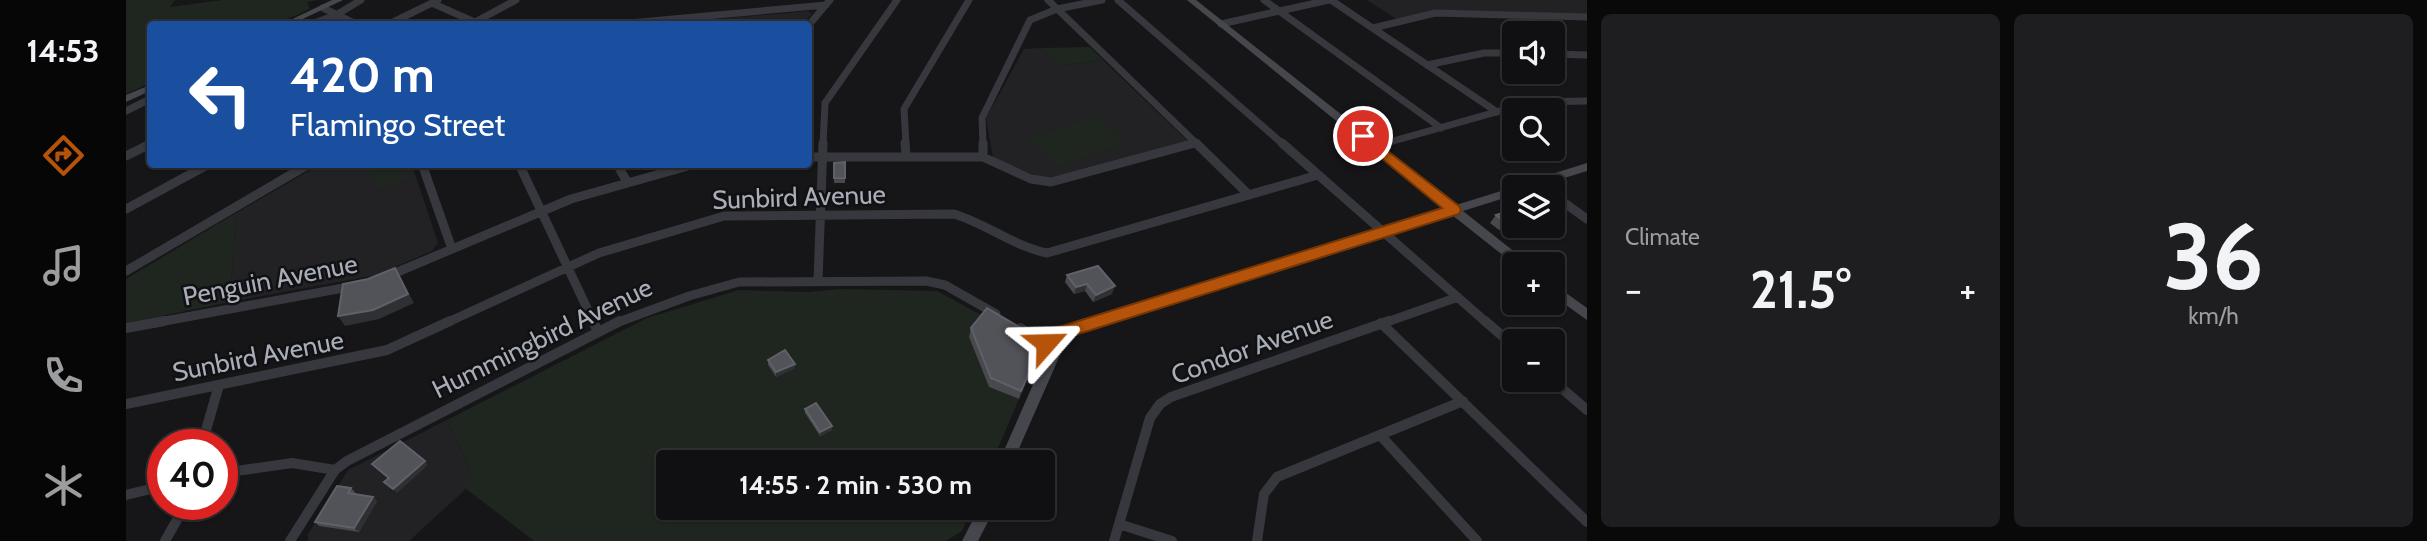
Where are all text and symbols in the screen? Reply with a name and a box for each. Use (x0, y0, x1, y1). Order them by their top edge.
map controls (1502, 21, 1565, 392)
button: sound (1502, 21, 1565, 84)
text: 14:53 (26, 31, 100, 70)
text: 420 m (290, 45, 435, 104)
icon: left (175, 49, 266, 140)
button: search (1502, 98, 1565, 161)
text: Flamingo Street (290, 105, 505, 144)
pin (1333, 106, 1393, 166)
icon: arrive (1344, 117, 1382, 155)
icon: directions (39, 131, 88, 180)
button: layers (1502, 175, 1565, 238)
street label: Sunbird Avenue (712, 178, 886, 216)
text: 36 (2163, 201, 2264, 312)
text: Climate (1625, 223, 1700, 251)
icon: music (39, 241, 88, 290)
street label: Penguin Avenue (180, 247, 360, 313)
button: + (1502, 252, 1565, 315)
text: 21.5° (1750, 258, 1851, 321)
text: − (1625, 266, 1642, 313)
text: + (1959, 266, 1976, 313)
street label: Hummingbird Avenue (427, 271, 657, 405)
text: km/h (2188, 302, 2239, 330)
street label: Condor Avenue (1167, 303, 1337, 391)
position arrow (1009, 306, 1083, 380)
street label: Sunbird Avenue (170, 324, 346, 388)
button: − (1502, 329, 1565, 392)
icon: phone (39, 351, 88, 400)
speed limit sign: 40 (147, 429, 238, 520)
icon: climate (39, 461, 88, 510)
text: 14:55 · 2 min · 530 m (739, 469, 972, 501)

